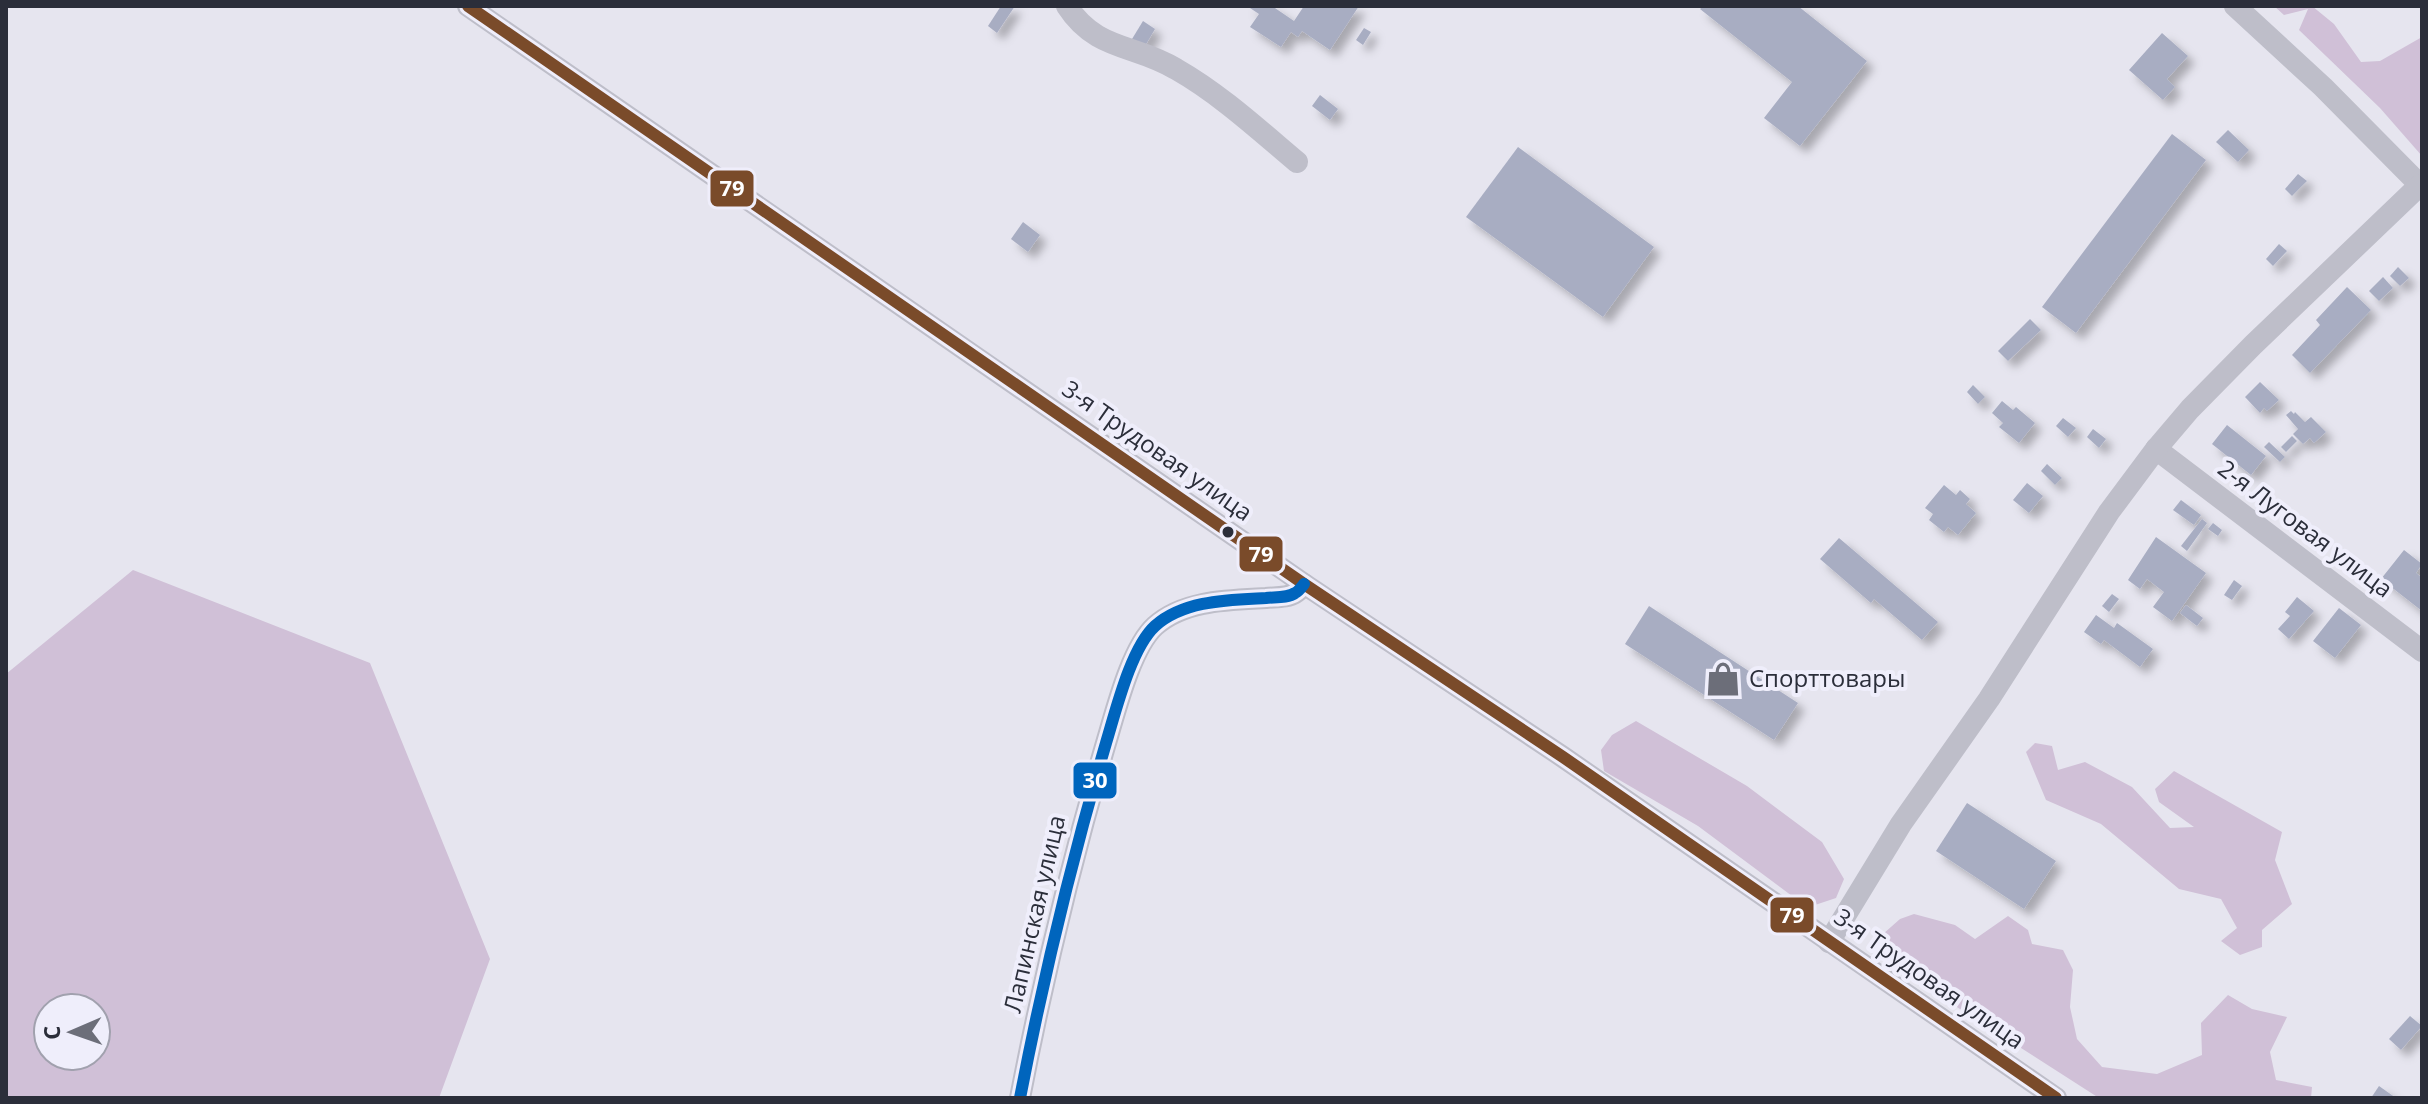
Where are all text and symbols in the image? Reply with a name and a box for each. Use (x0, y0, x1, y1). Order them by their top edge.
line badge: 79 (709, 169, 755, 208)
text: 79 (719, 172, 745, 202)
street label: 3-я Трудовая улица (1056, 372, 1260, 528)
street label: 2-я Луговая улица (2212, 451, 2400, 604)
unlabelled marker (1220, 524, 1236, 540)
line badge: 79 (1238, 535, 1284, 573)
text: 79 (1248, 538, 1274, 568)
shop icon: Спорттовары (1704, 660, 1742, 698)
place label: Спорттовары (1749, 661, 1905, 694)
line badge: 30 (1072, 761, 1118, 800)
text: 30 (1082, 764, 1108, 794)
street label: Лапинская улица (995, 812, 1072, 1016)
line badge: 79 (1769, 896, 1815, 934)
text: 79 (1779, 899, 1805, 929)
street label: 3-я Трудовая улица (1828, 900, 2032, 1056)
north arrow (32, 992, 112, 1072)
text: С (36, 1025, 66, 1040)

